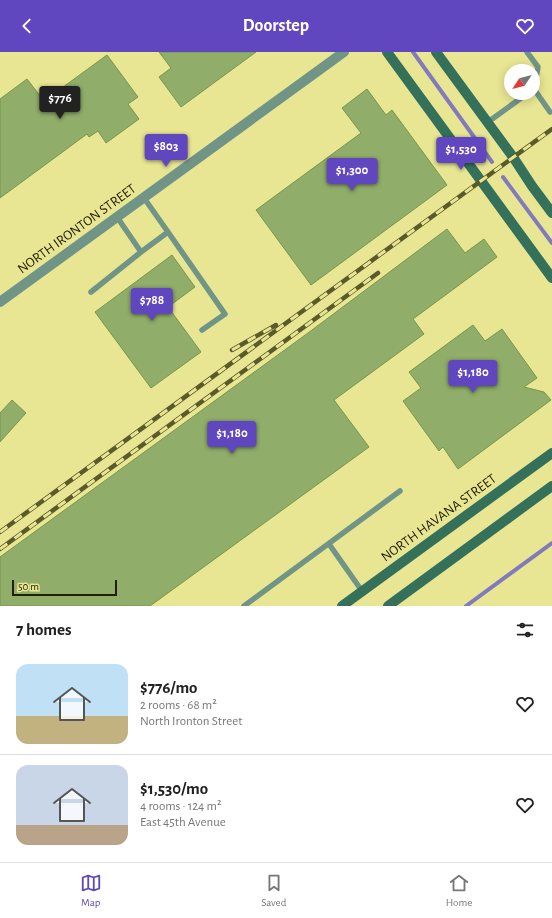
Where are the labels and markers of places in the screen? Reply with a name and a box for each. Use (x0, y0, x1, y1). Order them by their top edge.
pin: $776 (36, 86, 84, 120)
pin: $803 (142, 134, 190, 168)
pin: $1,530 (428, 137, 494, 171)
pin: $1,300 (319, 158, 385, 192)
pin: $788 (128, 288, 176, 322)
pin: $1,180 (440, 360, 506, 394)
pin: $1,180 (199, 421, 265, 455)

